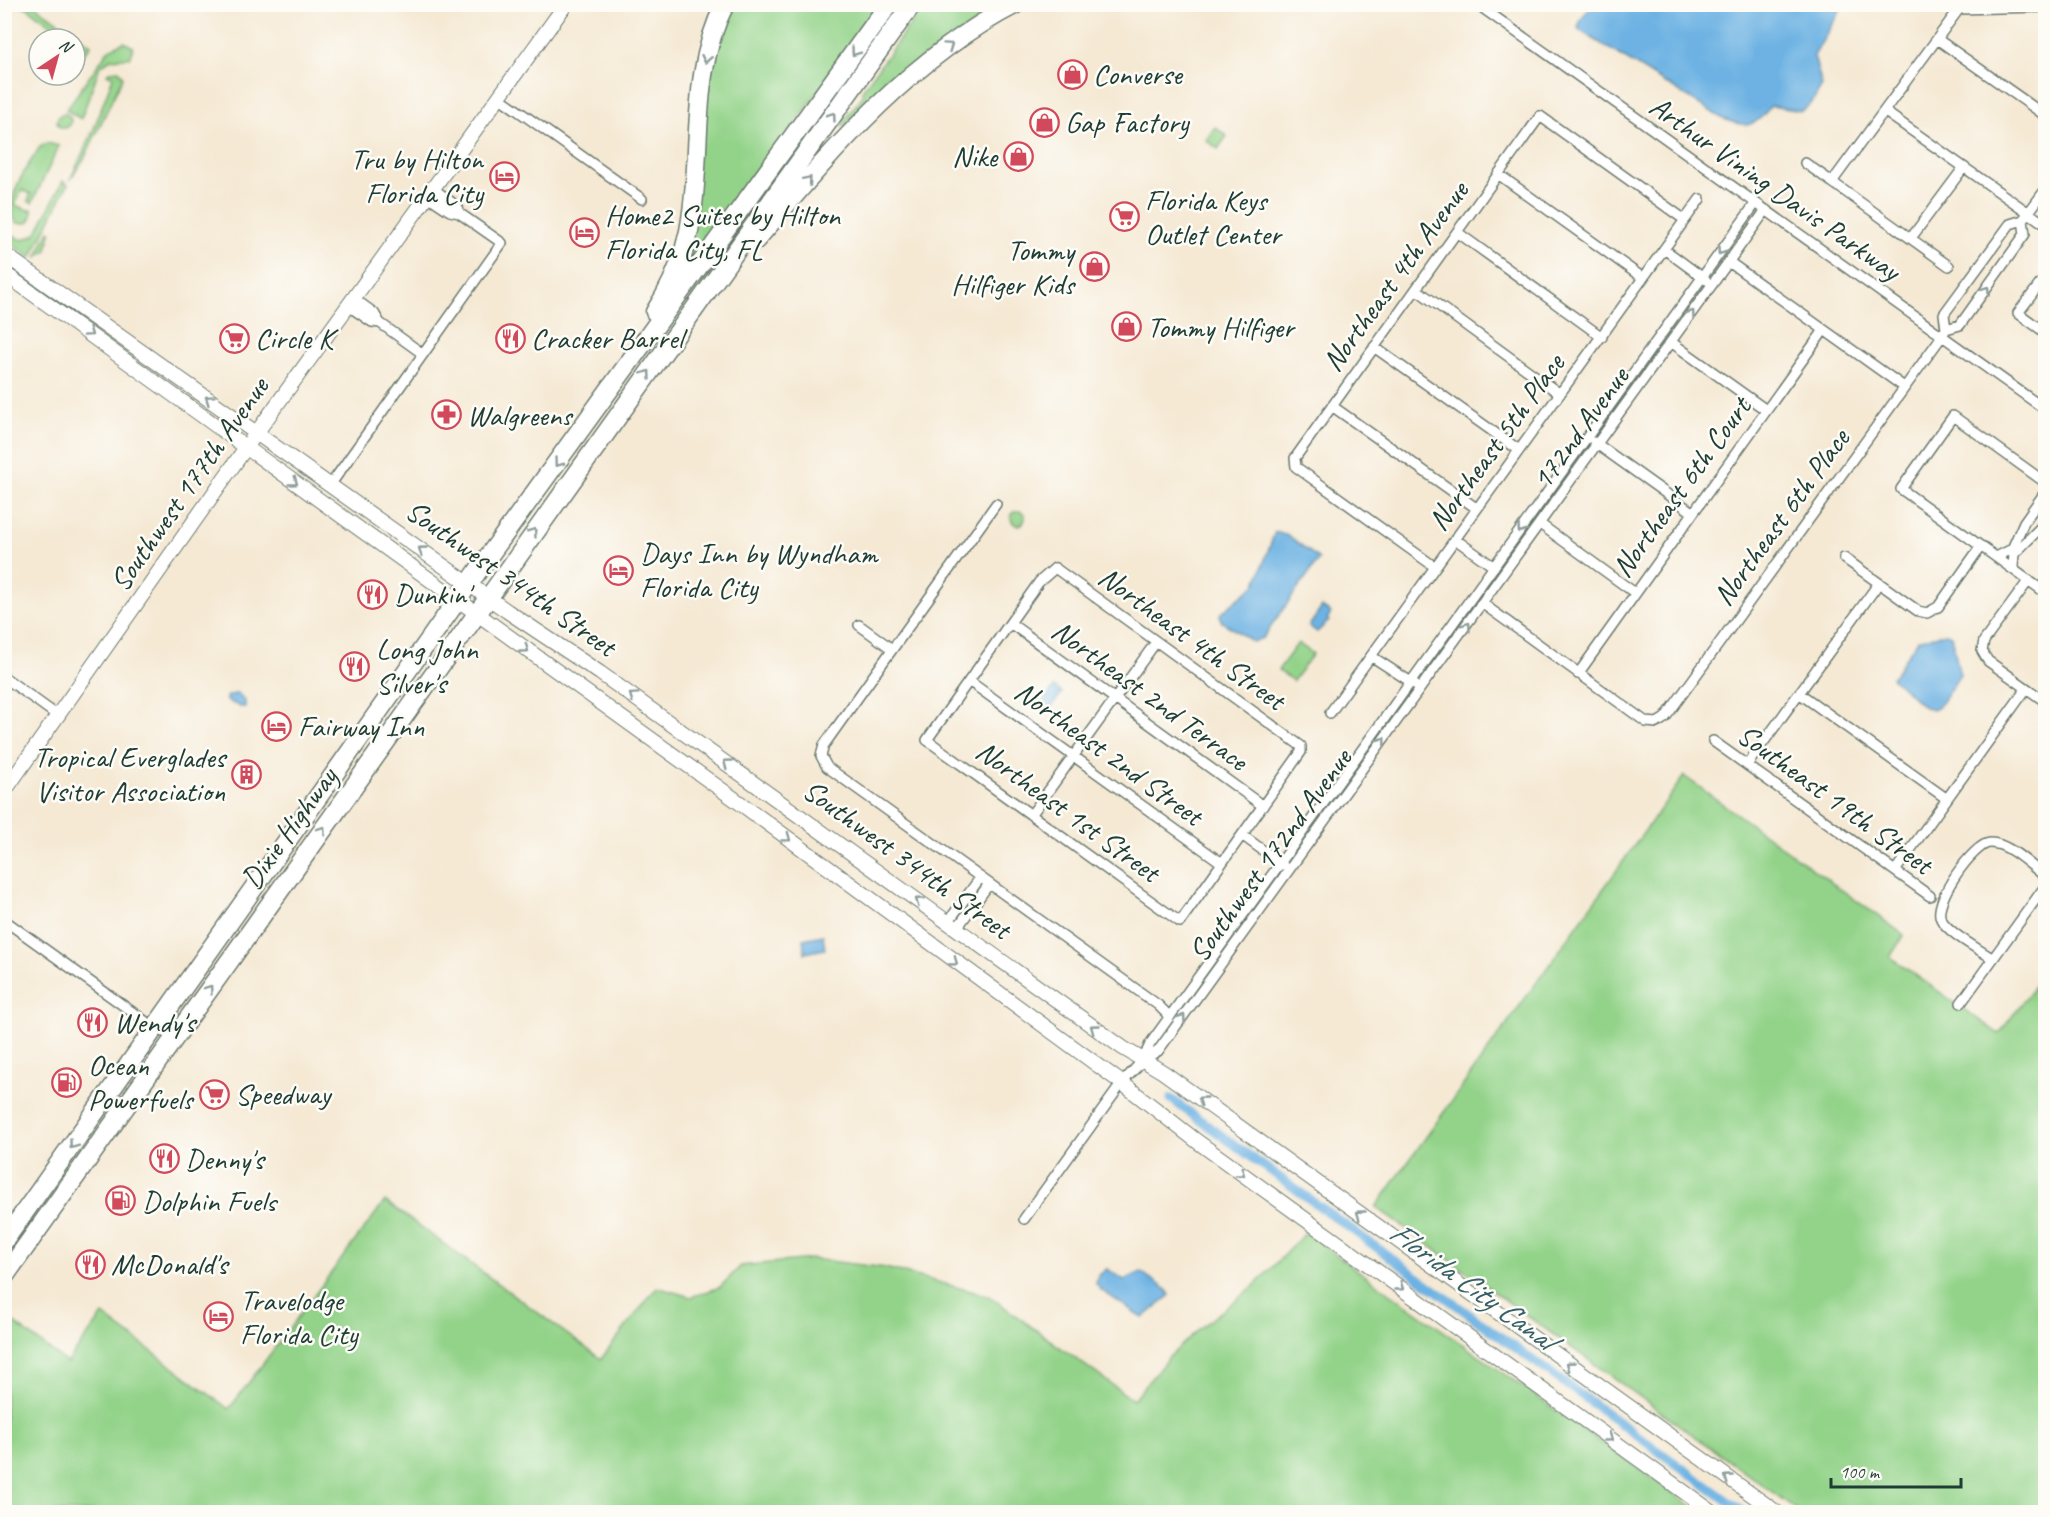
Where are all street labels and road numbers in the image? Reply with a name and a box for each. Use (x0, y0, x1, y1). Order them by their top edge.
street label: Arthur Vining Davis Parkway (1642, 87, 1910, 290)
street label: Northeast 4th Avenue (1313, 172, 1478, 378)
street label: Northeast 5th Place (1419, 344, 1574, 538)
street label: 172nd Avenue (1523, 358, 1638, 497)
street label: Southwest 177th Avenue (101, 368, 278, 598)
street label: Northeast 6th Court (1603, 387, 1761, 584)
street label: Northeast 6th Place (1704, 419, 1859, 613)
street label: Southwest 344th Street (398, 491, 626, 667)
street label: Northeast 4th Street (1091, 558, 1295, 720)
street label: Northeast 2nd Terrace (1045, 611, 1257, 780)
street label: Northeast 2nd Street (1008, 672, 1213, 836)
street label: Southeast 19th Street (1730, 715, 1943, 884)
street label: Northeast 1st Street (969, 732, 1170, 892)
street label: Southwest 172nd Avenue (1180, 739, 1361, 969)
street label: Dixie Highway (232, 758, 347, 896)
street label: Southwest 344th Street (795, 771, 1021, 949)

